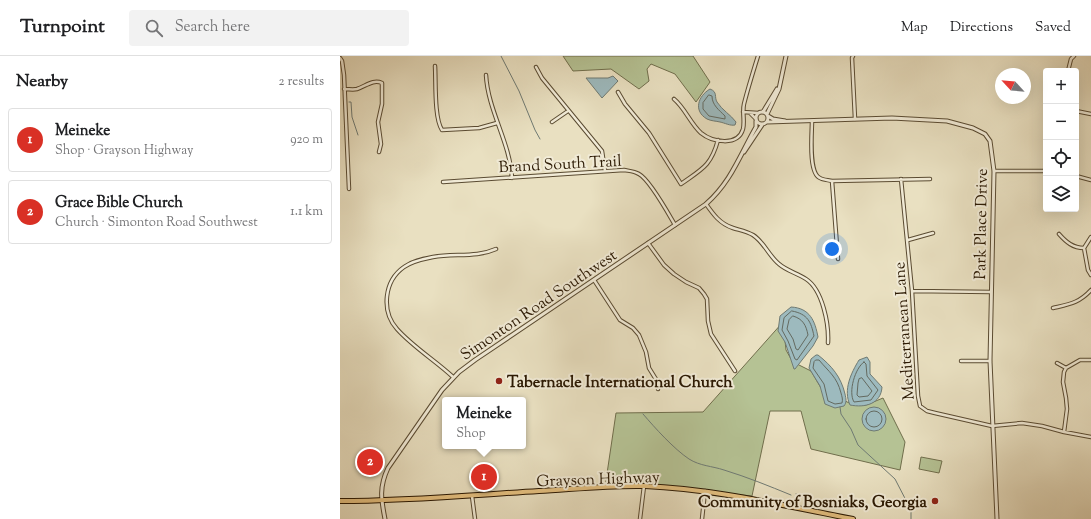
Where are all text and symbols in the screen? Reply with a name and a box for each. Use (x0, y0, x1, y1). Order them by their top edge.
search box (129, 10, 409, 46)
text: Turnpoint (20, 14, 105, 41)
icon: search (143, 17, 165, 39)
text: Search here (175, 17, 250, 38)
text: Map (901, 18, 928, 38)
text: Directions (950, 18, 1013, 38)
text: Saved (1035, 18, 1071, 38)
north arrow (995, 68, 1031, 104)
map controls (1043, 68, 1079, 212)
button: + (1043, 68, 1079, 104)
text: Nearby (16, 70, 68, 94)
text: 2 results (279, 73, 324, 91)
button: − (1043, 104, 1079, 140)
text: Meineke (55, 121, 110, 142)
text: 1 (28, 131, 32, 149)
text: 920 m (290, 131, 323, 149)
button: locate (1043, 140, 1079, 176)
text: Shop · Grayson Highway (55, 142, 194, 160)
street label: Brand South Trail (498, 151, 623, 180)
street label: Park Place Drive (970, 168, 995, 280)
button: layers (1043, 176, 1079, 212)
text: Grace Bible Church (55, 193, 183, 214)
text: 2 (27, 203, 33, 221)
text: 1.1 km (290, 203, 323, 221)
text: Church · Simonton Road Southwest (55, 214, 258, 232)
your location (822, 239, 842, 259)
street label: Simonton Road Southwest (456, 245, 623, 367)
street label: Mediterranean Lane (889, 261, 922, 401)
place label: Tabernacle International Church (507, 372, 733, 395)
marker: Tabernacle International Church (494, 376, 504, 386)
popup (442, 397, 526, 449)
text: Meineke (456, 404, 512, 425)
text: Shop (456, 425, 486, 443)
pin: 2 (357, 447, 383, 477)
pin: 1 (471, 462, 497, 492)
street label: Grayson Highway (536, 467, 660, 494)
place label: Community of Bosniaks, Georgia (698, 492, 928, 515)
marker: Community of Bosniaks, Georgia (930, 496, 940, 506)

